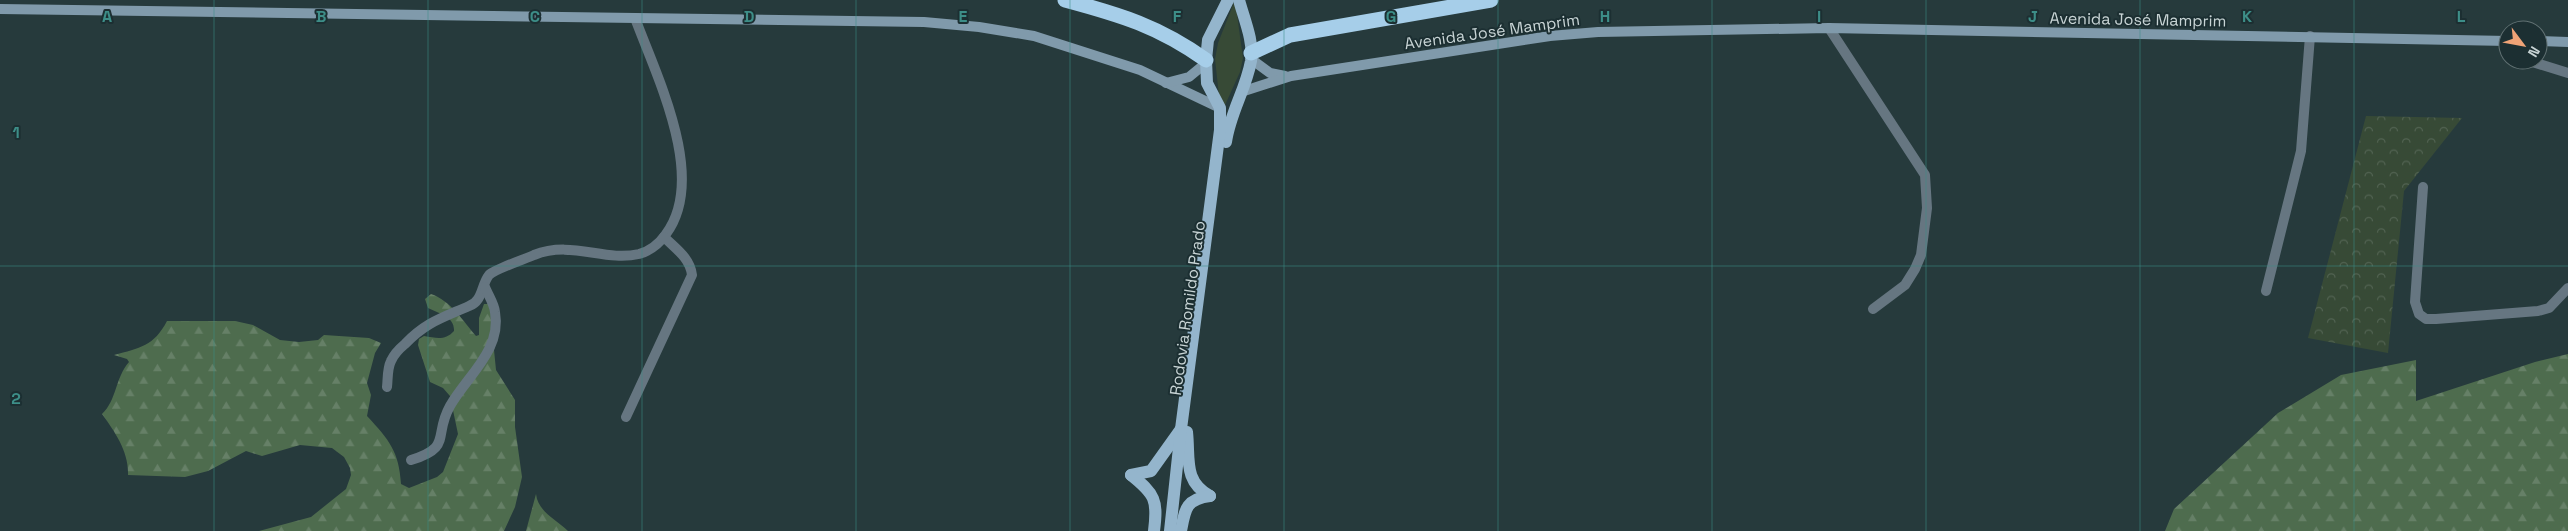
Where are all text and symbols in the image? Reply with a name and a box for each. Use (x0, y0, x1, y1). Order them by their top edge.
text: A (102, 6, 112, 27)
text: B (316, 6, 326, 27)
text: C (530, 6, 540, 27)
text: D (744, 6, 754, 27)
text: E (959, 6, 968, 27)
text: F (1173, 6, 1182, 27)
text: G (1386, 6, 1396, 27)
text: H (1600, 6, 1610, 27)
text: I (1817, 6, 1821, 27)
text: J (2028, 6, 2038, 27)
text: K (2242, 6, 2252, 27)
text: L (2457, 6, 2466, 27)
street label: Avenida José Mamprim (2049, 7, 2227, 32)
street label: Avenida José Mamprim (1403, 9, 1581, 54)
north arrow (2498, 20, 2548, 70)
text: N (2524, 43, 2544, 61)
text: 1 (12, 122, 20, 143)
street label: Rodovia Romildo Prado (1165, 219, 1210, 397)
text: 2 (11, 388, 21, 409)

